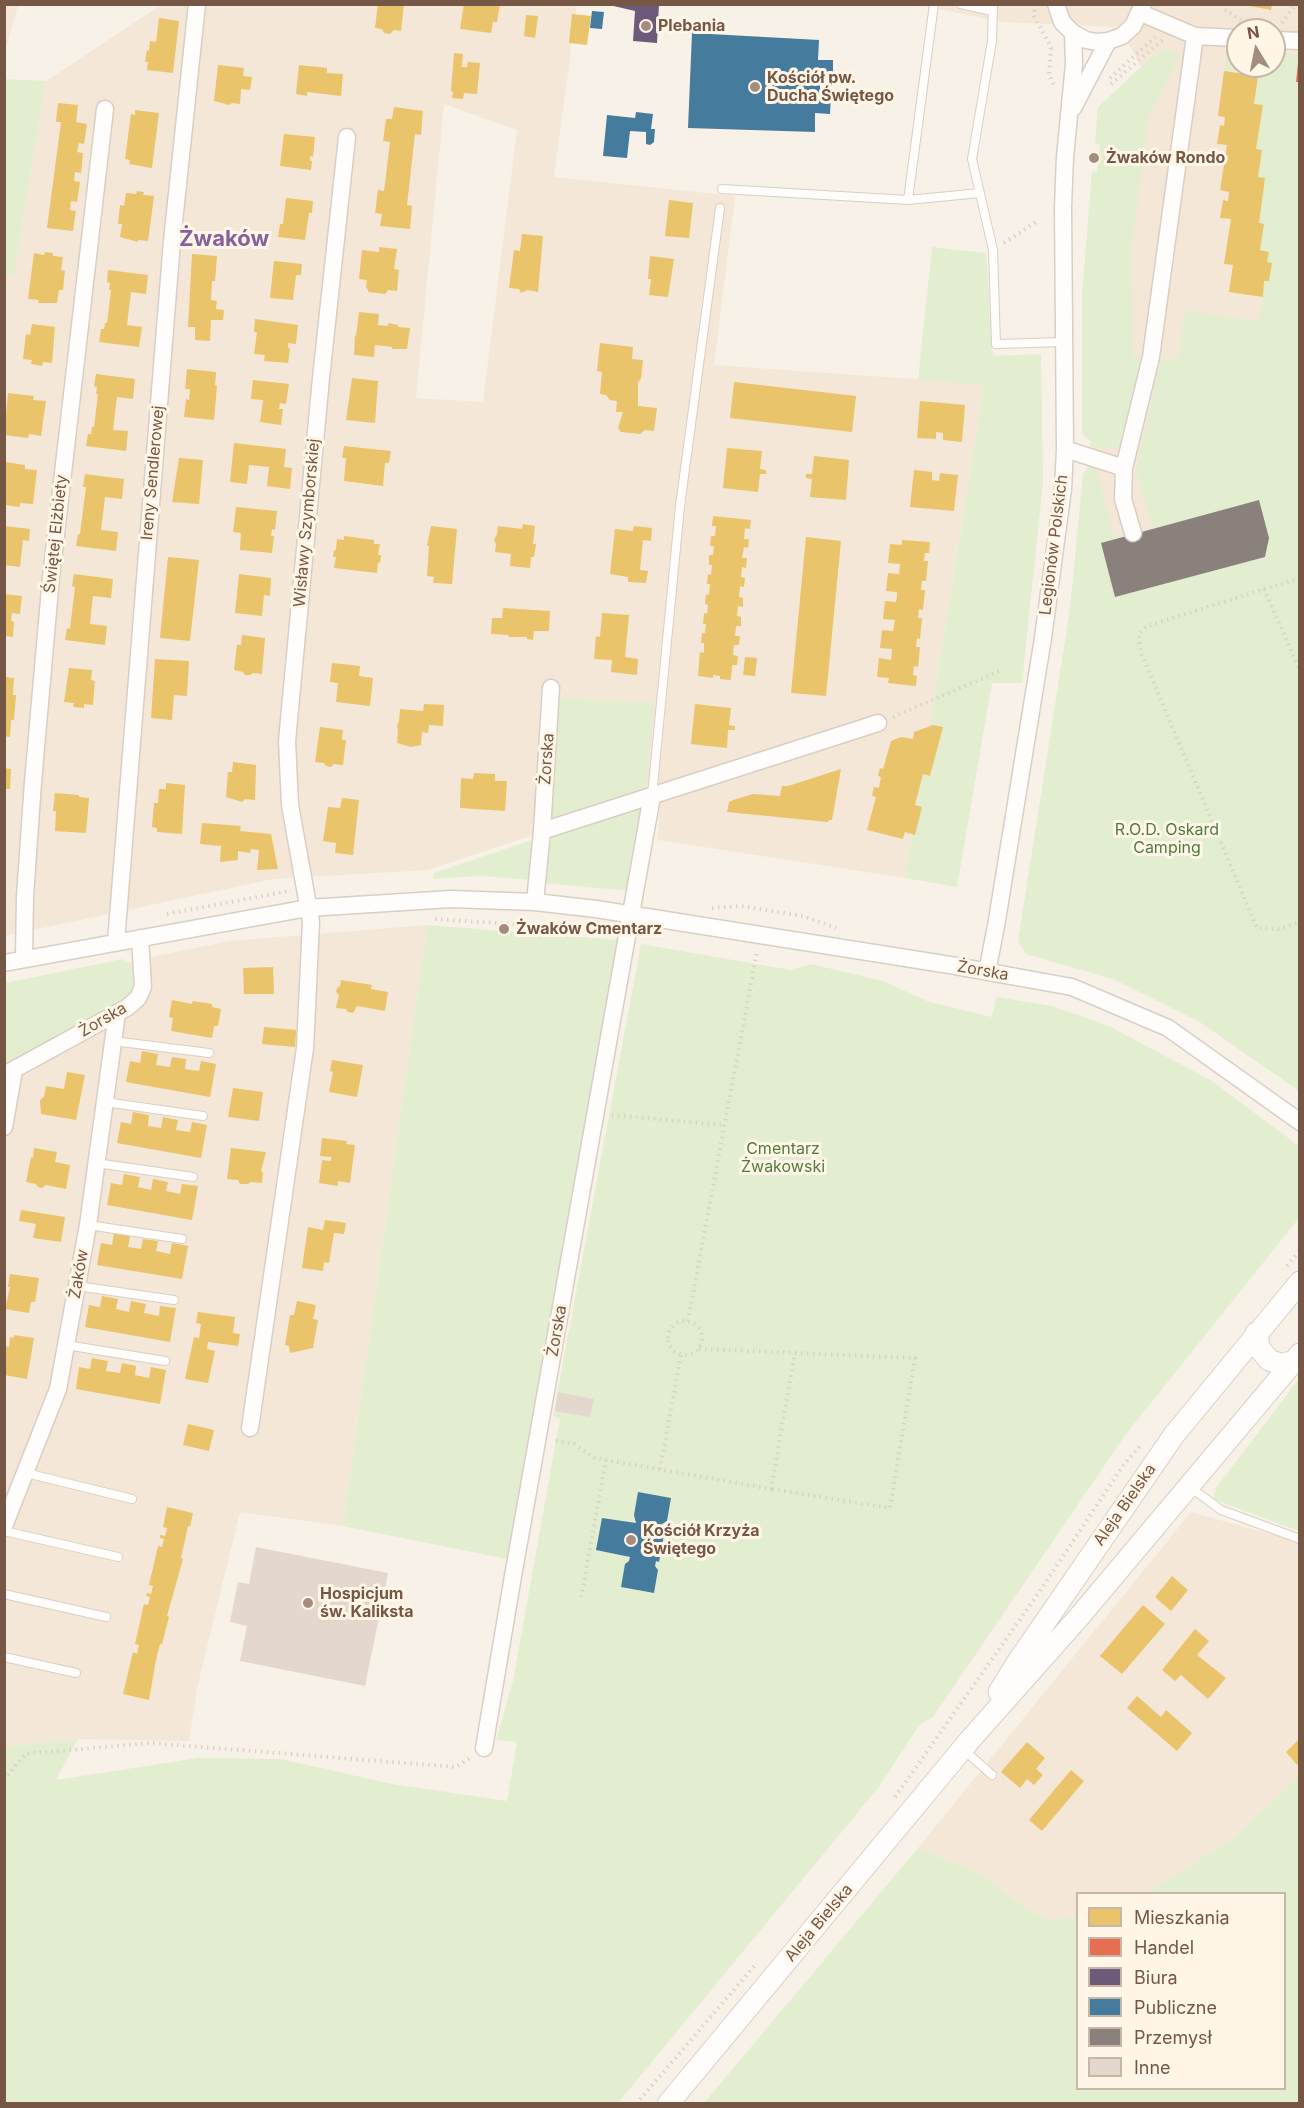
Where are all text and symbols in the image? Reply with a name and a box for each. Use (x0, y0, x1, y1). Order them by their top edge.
place label: Plebania (658, 16, 725, 36)
north arrow (1226, 18, 1286, 78)
marker: Plebania (639, 19, 653, 33)
text: N (1245, 21, 1261, 43)
place label: Kościół pw. Ducha Świętego (767, 68, 894, 106)
marker: Kościół pw. Ducha Świętego (748, 80, 762, 94)
place label: Żwaków Rondo (1106, 148, 1225, 168)
marker: Żwaków Rondo (1087, 151, 1101, 165)
district label: Żwaków (179, 226, 269, 252)
street label: Ireny Sendlerowej (138, 405, 168, 541)
street label: Wisławy Szymborskiej (290, 438, 324, 608)
street label: Świętej Elżbiety (40, 474, 72, 594)
street label: Legionów Polskich (1036, 474, 1072, 616)
street label: Żorska (536, 732, 558, 786)
park label: R.O.D. Oskard Camping (1115, 820, 1219, 858)
place label: Żwaków Cmentarz (516, 919, 662, 939)
marker: Żwaków Cmentarz (497, 922, 511, 936)
street label: Żorska (956, 957, 1010, 985)
street label: Żorska (76, 999, 130, 1041)
park label: Cmentarz Żwakowski (741, 1139, 825, 1177)
street label: Żaków (65, 1248, 93, 1300)
street label: Żorska (543, 1304, 571, 1358)
street label: Aleja Bielska (1090, 1460, 1160, 1550)
place label: Kościół Krzyża Świętego (643, 1521, 760, 1559)
marker: Kościół Krzyża Świętego (624, 1533, 638, 1547)
place label: Hospicjum św. Kaliksta (320, 1584, 413, 1622)
marker: Hospicjum św. Kaliksta (301, 1596, 315, 1610)
street label: Aleja Bielska (781, 1880, 857, 1966)
legend (1076, 1892, 1286, 2090)
text: Mieszkania (1134, 1907, 1230, 1928)
text: Handel (1134, 1937, 1194, 1958)
text: Biura (1134, 1967, 1178, 1988)
text: Publiczne (1134, 1997, 1217, 2018)
text: Przemysł (1134, 2027, 1212, 2048)
text: Inne (1134, 2057, 1171, 2078)

